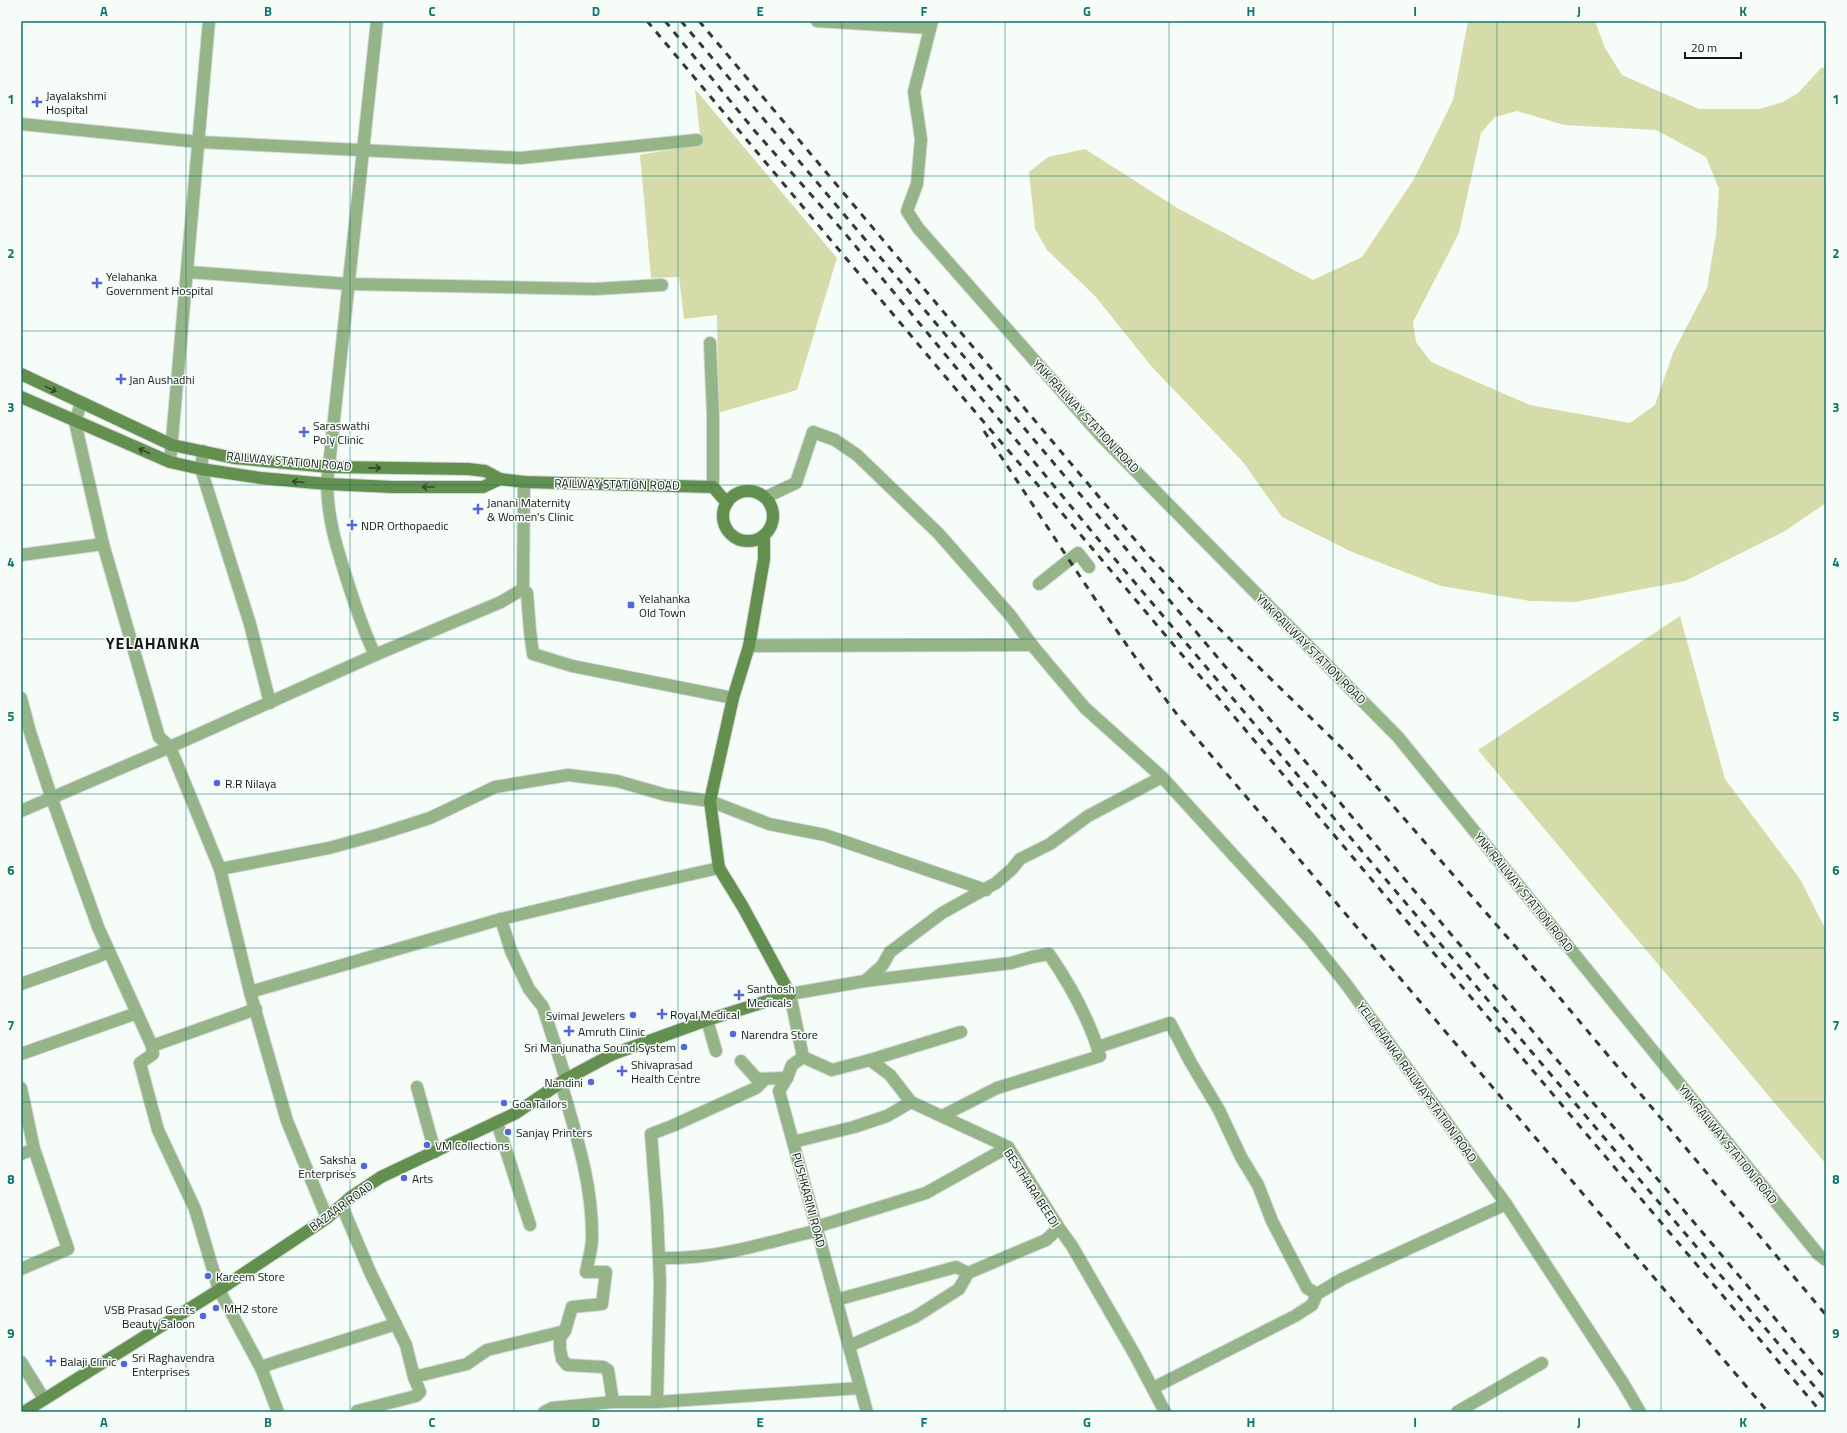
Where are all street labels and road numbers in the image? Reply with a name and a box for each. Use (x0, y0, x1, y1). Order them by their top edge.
street label: YNK RAILWAY STATION ROAD (1028, 355, 1144, 477)
street label: RAILWAY STATION ROAD (226, 446, 353, 476)
street label: RAILWAY STATION ROAD (554, 473, 680, 495)
street label: YNK RAILWAY STATION ROAD (1251, 589, 1371, 709)
street label: YNK RAILWAY STATION ROAD (1470, 828, 1579, 956)
street label: YELLAHANKA RAILWAYSTATION ROAD (1352, 998, 1482, 1166)
street label: YNK RAILWAY STATION ROAD (1674, 1080, 1783, 1208)
street label: BESTHARA BEEDI (999, 1145, 1065, 1231)
street label: PUSHKARINI ROAD (787, 1150, 831, 1250)
street label: BAZAAR ROAD (305, 1176, 377, 1236)

